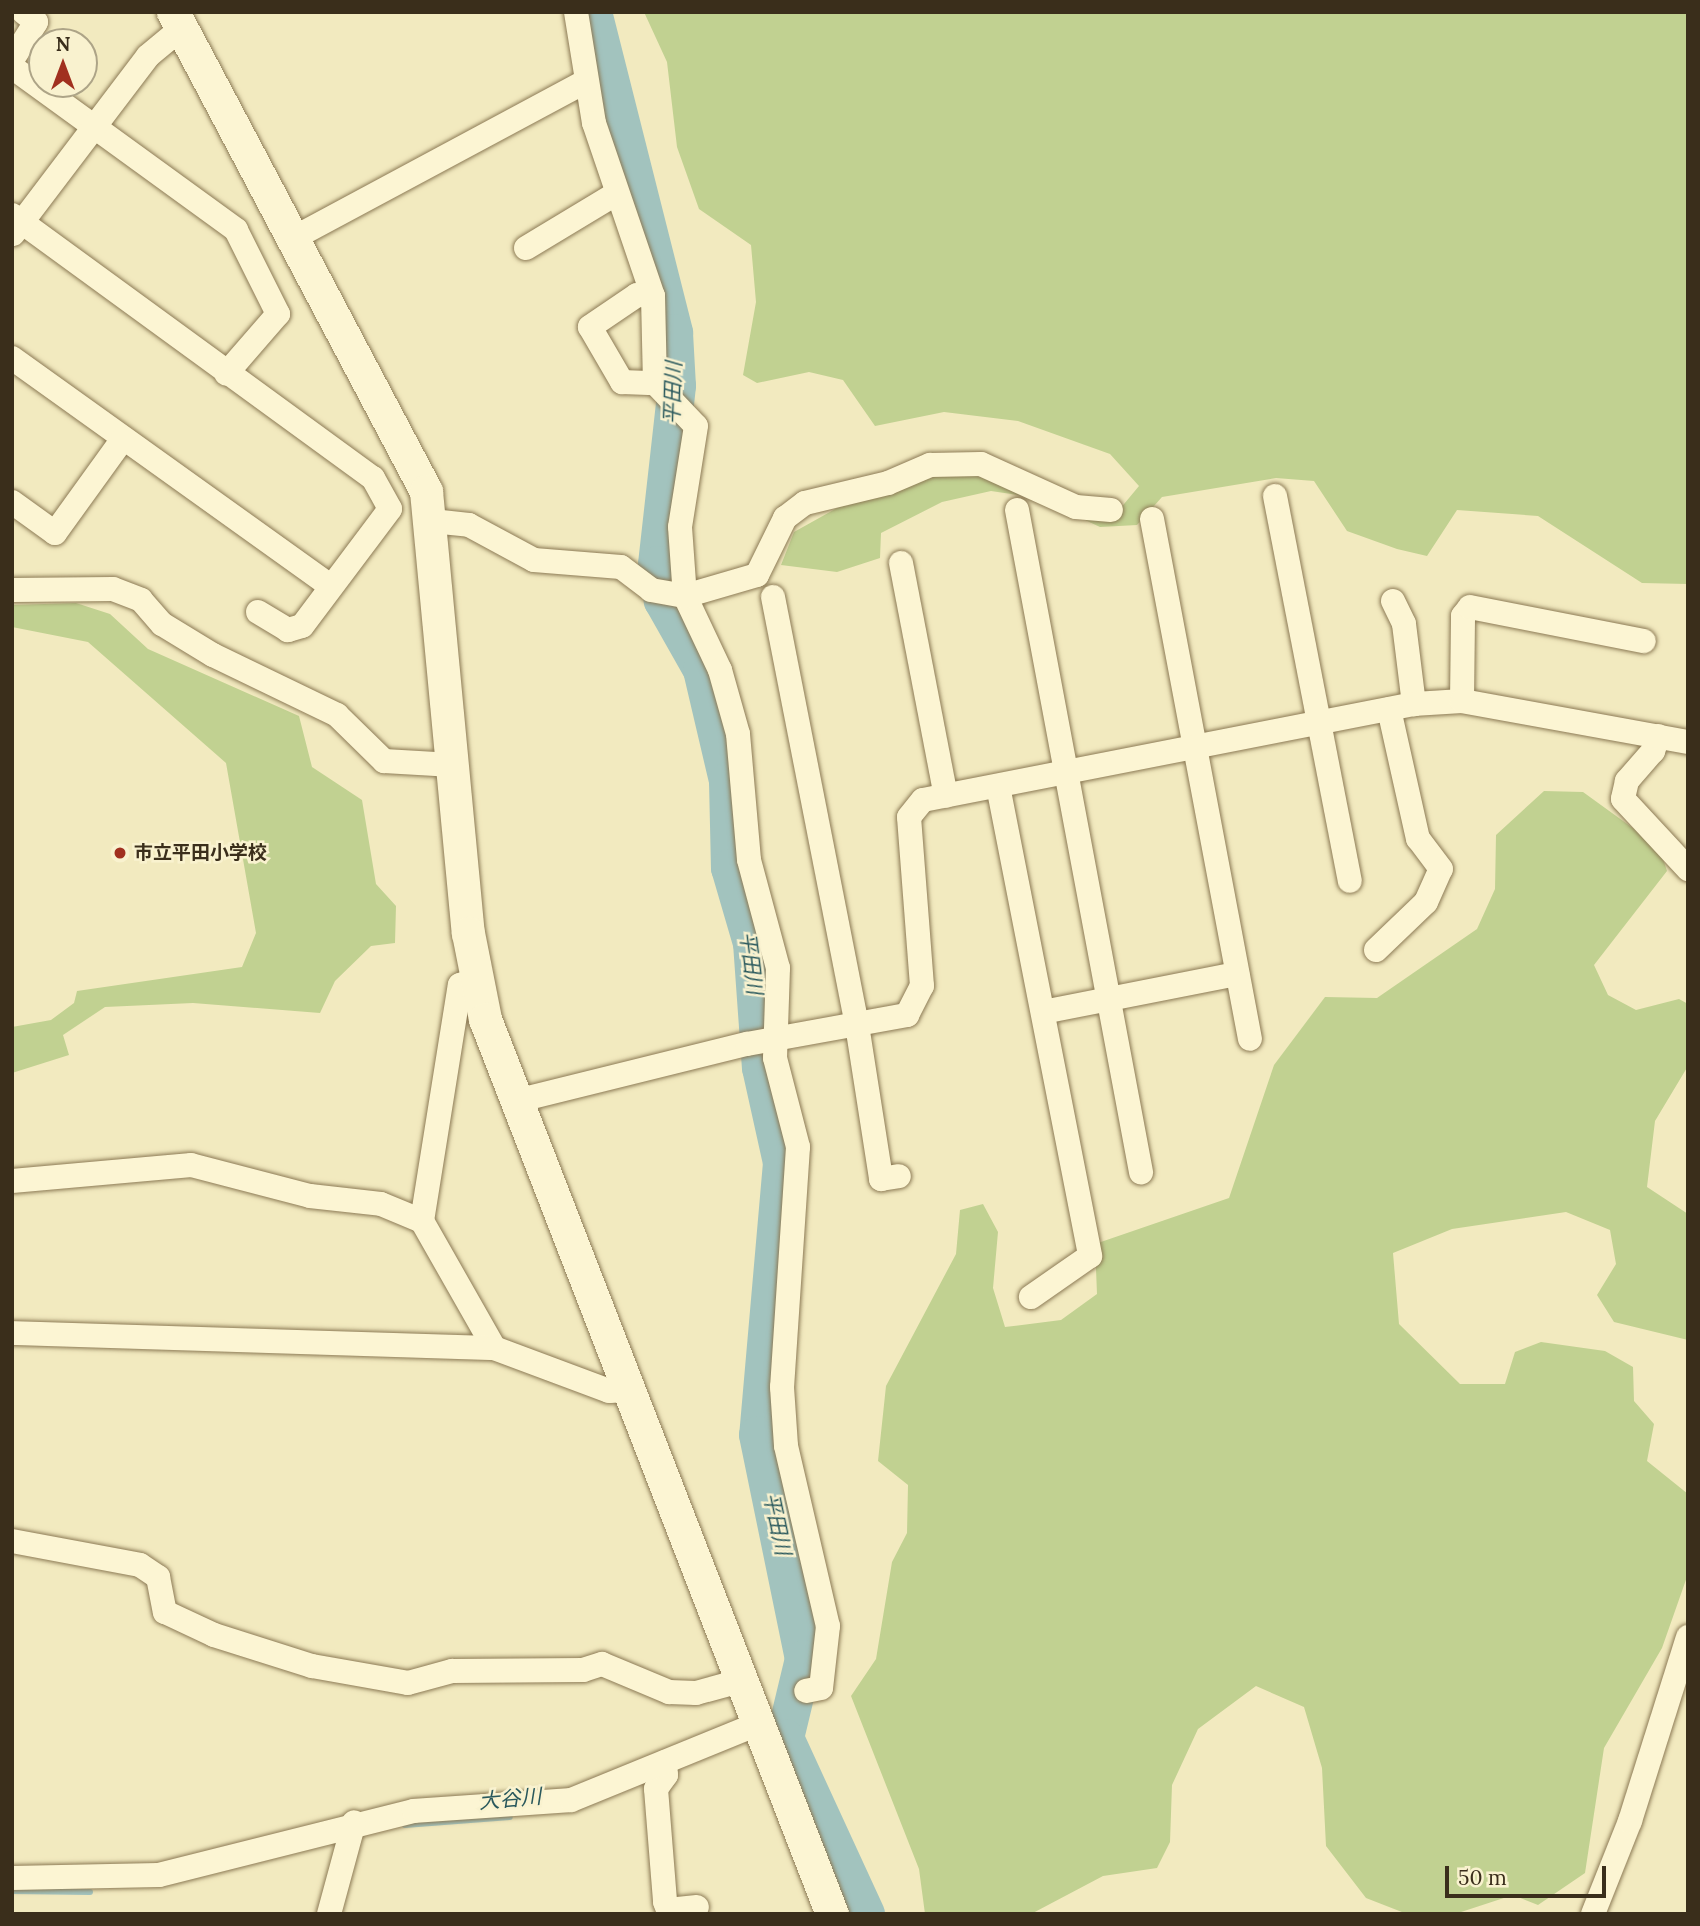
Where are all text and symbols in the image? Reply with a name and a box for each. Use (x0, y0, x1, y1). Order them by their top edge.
north arrow (28, 28, 98, 98)
text: N (56, 32, 70, 56)
water label: 平田川 (659, 361, 687, 425)
place label: 市立平田小学校 (134, 842, 267, 864)
marker: 市立平田小学校 (112, 845, 128, 861)
water label: 平田川 (735, 930, 767, 996)
water label: 平田川 (758, 1491, 796, 1557)
water label: 大谷川 (478, 1784, 542, 1814)
scale bar (1448, 1853, 1609, 1897)
text: 50 m (1458, 1864, 1507, 1891)

